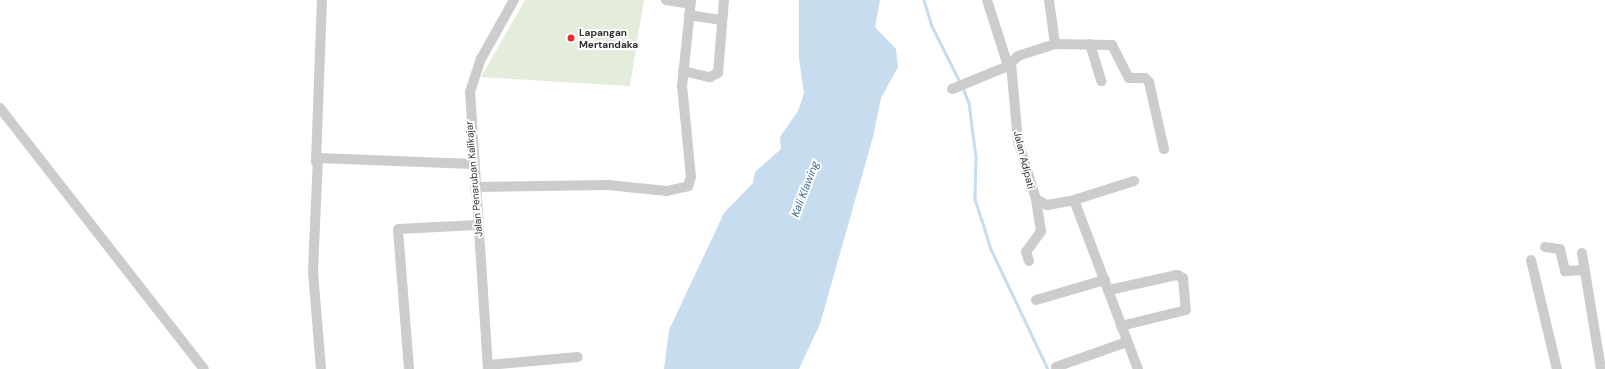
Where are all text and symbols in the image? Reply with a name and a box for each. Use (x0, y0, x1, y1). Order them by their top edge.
place label: Lapangan Mertandaka (579, 26, 638, 50)
marker: Lapangan Mertandaka (566, 33, 576, 43)
street label: Jalan Penaruban Kalikajar (463, 121, 485, 237)
street label: Jalan Adipati (1011, 130, 1037, 190)
water label: Kali Klawing (788, 159, 822, 219)

